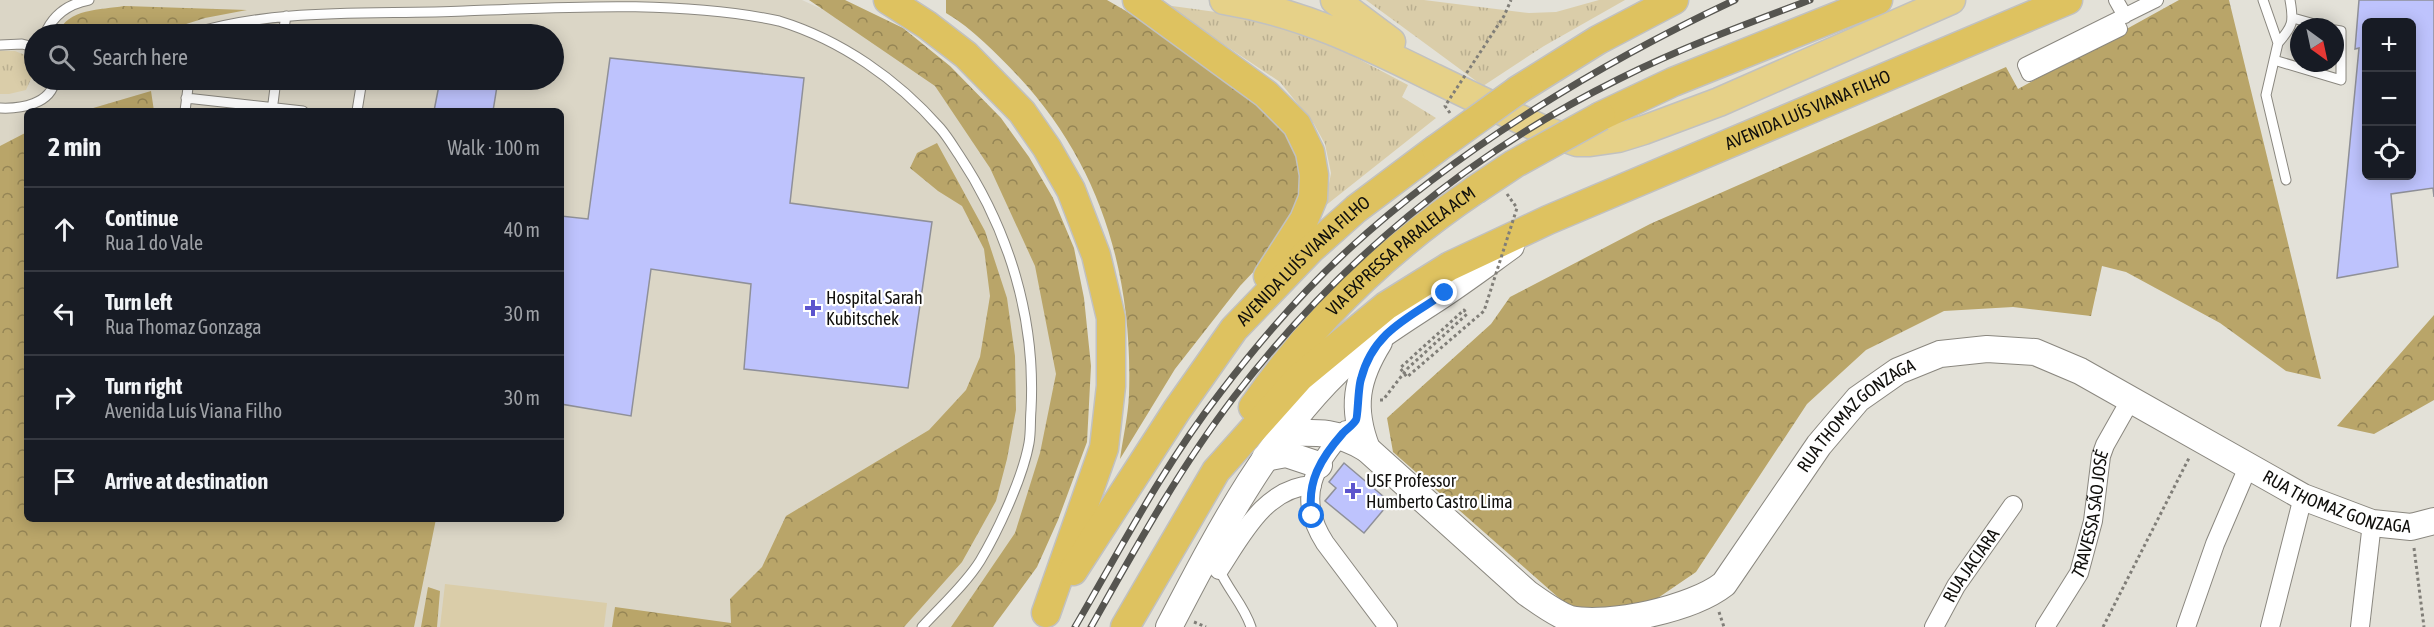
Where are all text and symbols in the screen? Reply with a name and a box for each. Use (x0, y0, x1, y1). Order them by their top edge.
north arrow (2290, 18, 2344, 72)
map controls (2362, 18, 2416, 180)
button: + (2362, 18, 2416, 72)
search box (24, 24, 564, 90)
icon: search (45, 41, 78, 74)
text: Search here (93, 44, 188, 70)
street label: AVENIDA LUÍS VIANA FILHO (1722, 65, 1894, 154)
button: − (2362, 72, 2416, 126)
button: locate (2362, 126, 2416, 180)
text: 2 min (48, 132, 101, 162)
text: Walk · 100 m (448, 136, 540, 159)
street label: VIA EXPRESSA PARALELA ACM (1322, 182, 1479, 320)
street label: AVENIDA LUÍS VIANA FILHO (1232, 191, 1374, 330)
text: Continue (105, 205, 179, 231)
icon: ahead (48, 213, 81, 246)
text: 40 m (504, 218, 540, 241)
text: Rua 1 do Vale (105, 231, 203, 254)
route end (1431, 279, 1457, 305)
place label: Hospital Sarah Kubitschek (826, 287, 923, 329)
text: Turn left (105, 289, 172, 315)
icon: left (48, 297, 81, 330)
marker: Hospital Sarah Kubitschek (804, 299, 822, 317)
text: 30 m (504, 302, 540, 325)
text: Rua Thomaz Gonzaga (105, 315, 262, 338)
street label: RUA THOMAZ GONZAGA (1793, 354, 1918, 476)
text: Turn right (105, 373, 182, 399)
icon: right (48, 381, 81, 414)
text: 30 m (504, 386, 540, 409)
text: Avenida Luís Viana Filho (105, 399, 282, 422)
street label: TRAVESSA SÃO JOSÉ (2067, 447, 2112, 582)
icon: arrive (48, 465, 81, 498)
street label: RUA THOMAZ GONZAGA (2259, 466, 2412, 537)
text: Arrive at destination (105, 468, 268, 494)
place label: USF Professor Humberto Castro Lima (1366, 470, 1513, 512)
marker: USF Professor Humberto Castro Lima (1344, 482, 1362, 500)
route start (1298, 502, 1324, 528)
street label: RUA JACIARA (1938, 524, 2003, 606)

